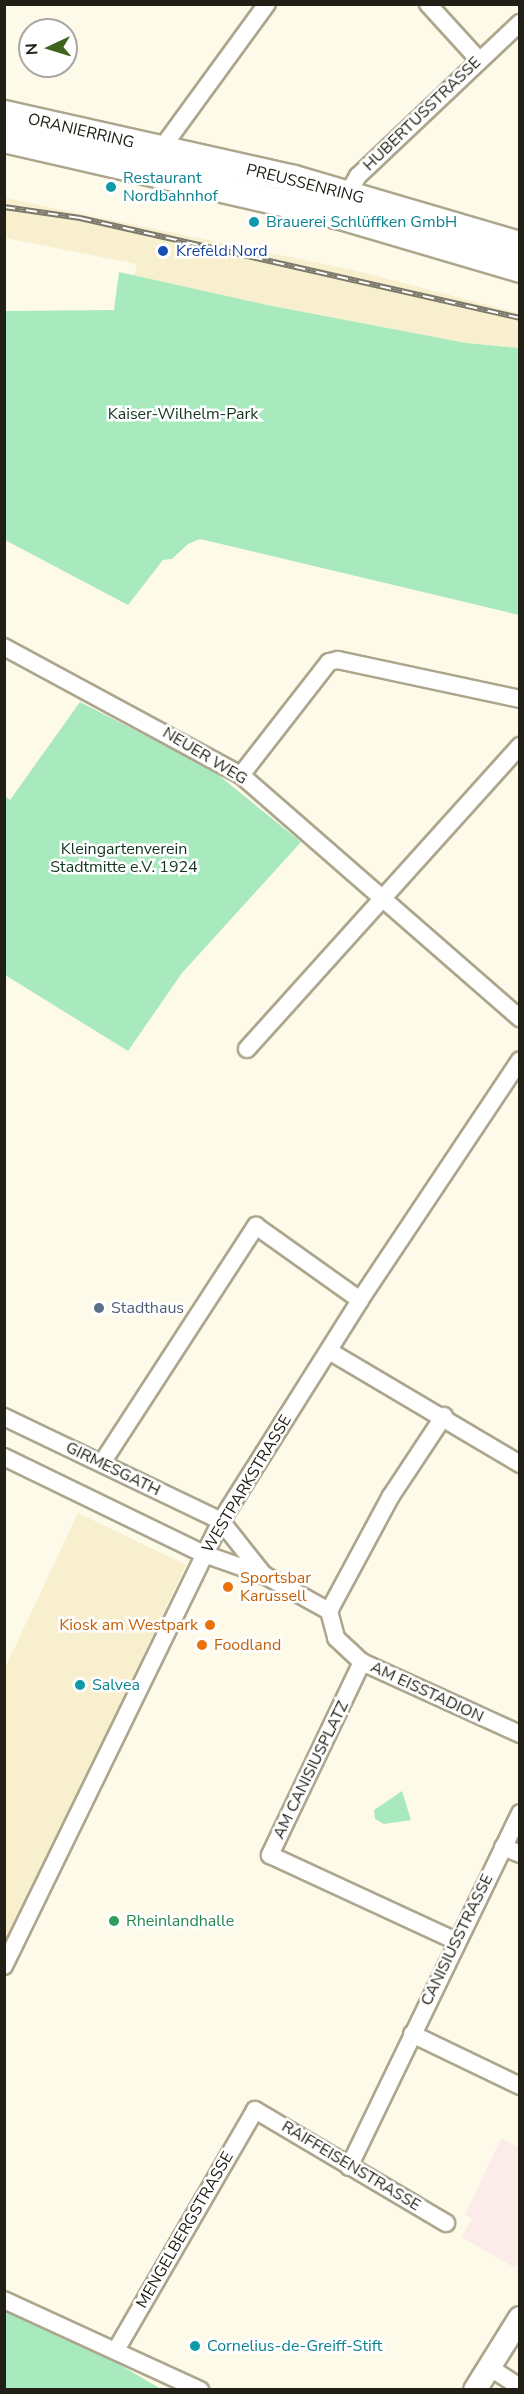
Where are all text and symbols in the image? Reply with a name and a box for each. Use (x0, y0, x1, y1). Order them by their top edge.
north arrow (18, 18, 78, 78)
text: N (21, 42, 43, 56)
street label: HUBERTUSSTRASSE (359, 53, 485, 175)
street label: ORANIERRING (26, 109, 136, 153)
street label: PREUSSENRING (244, 160, 366, 208)
place label: Restaurant Nordbahnhof (123, 168, 218, 206)
marker: Restaurant Nordbahnhof (104, 180, 118, 194)
place label: Brauerei Schlüffken GmbH (266, 212, 457, 232)
marker: Brauerei Schlüffken GmbH (247, 215, 261, 229)
place label: Krefeld Nord (176, 241, 268, 261)
marker: Krefeld Nord (154, 242, 172, 260)
park label: Kaiser-Wilhelm-Park (108, 404, 258, 424)
street label: NEUER WEG (159, 723, 251, 789)
park label: Kleingartenverein Stadtmitte e.V. 1924 (50, 839, 198, 877)
place label: Stadthaus (111, 1298, 184, 1318)
marker: Stadthaus (92, 1301, 106, 1315)
street label: WESTPARKSTRASSE (198, 1412, 296, 1556)
street label: GIRMESGATH (63, 1438, 163, 1500)
place label: Sportsbar Karussell (240, 1568, 311, 1606)
marker: Sportsbar Karussell (221, 1580, 235, 1594)
place label: Kiosk am Westpark (59, 1615, 198, 1635)
marker: Kiosk am Westpark (203, 1618, 217, 1632)
place label: Foodland (214, 1635, 281, 1655)
marker: Foodland (195, 1638, 209, 1652)
street label: AM EISSTADION (367, 1657, 487, 1727)
place label: Salvea (92, 1675, 140, 1695)
marker: Salvea (73, 1678, 87, 1692)
street label: AM CANISIUSPLATZ (269, 1698, 353, 1842)
street label: CANISIUSSTRASSE (417, 1871, 497, 2009)
place label: Rheinlandhalle (126, 1911, 234, 1931)
marker: Rheinlandhalle (107, 1914, 121, 1928)
street label: RAIFFEISENSTRASSE (278, 2117, 424, 2215)
street label: MENGELBERGSTRASSE (132, 2148, 238, 2312)
place label: Cornelius-de-Greiff-Stift (207, 2336, 382, 2356)
marker: Cornelius-de-Greiff-Stift (188, 2339, 202, 2353)

